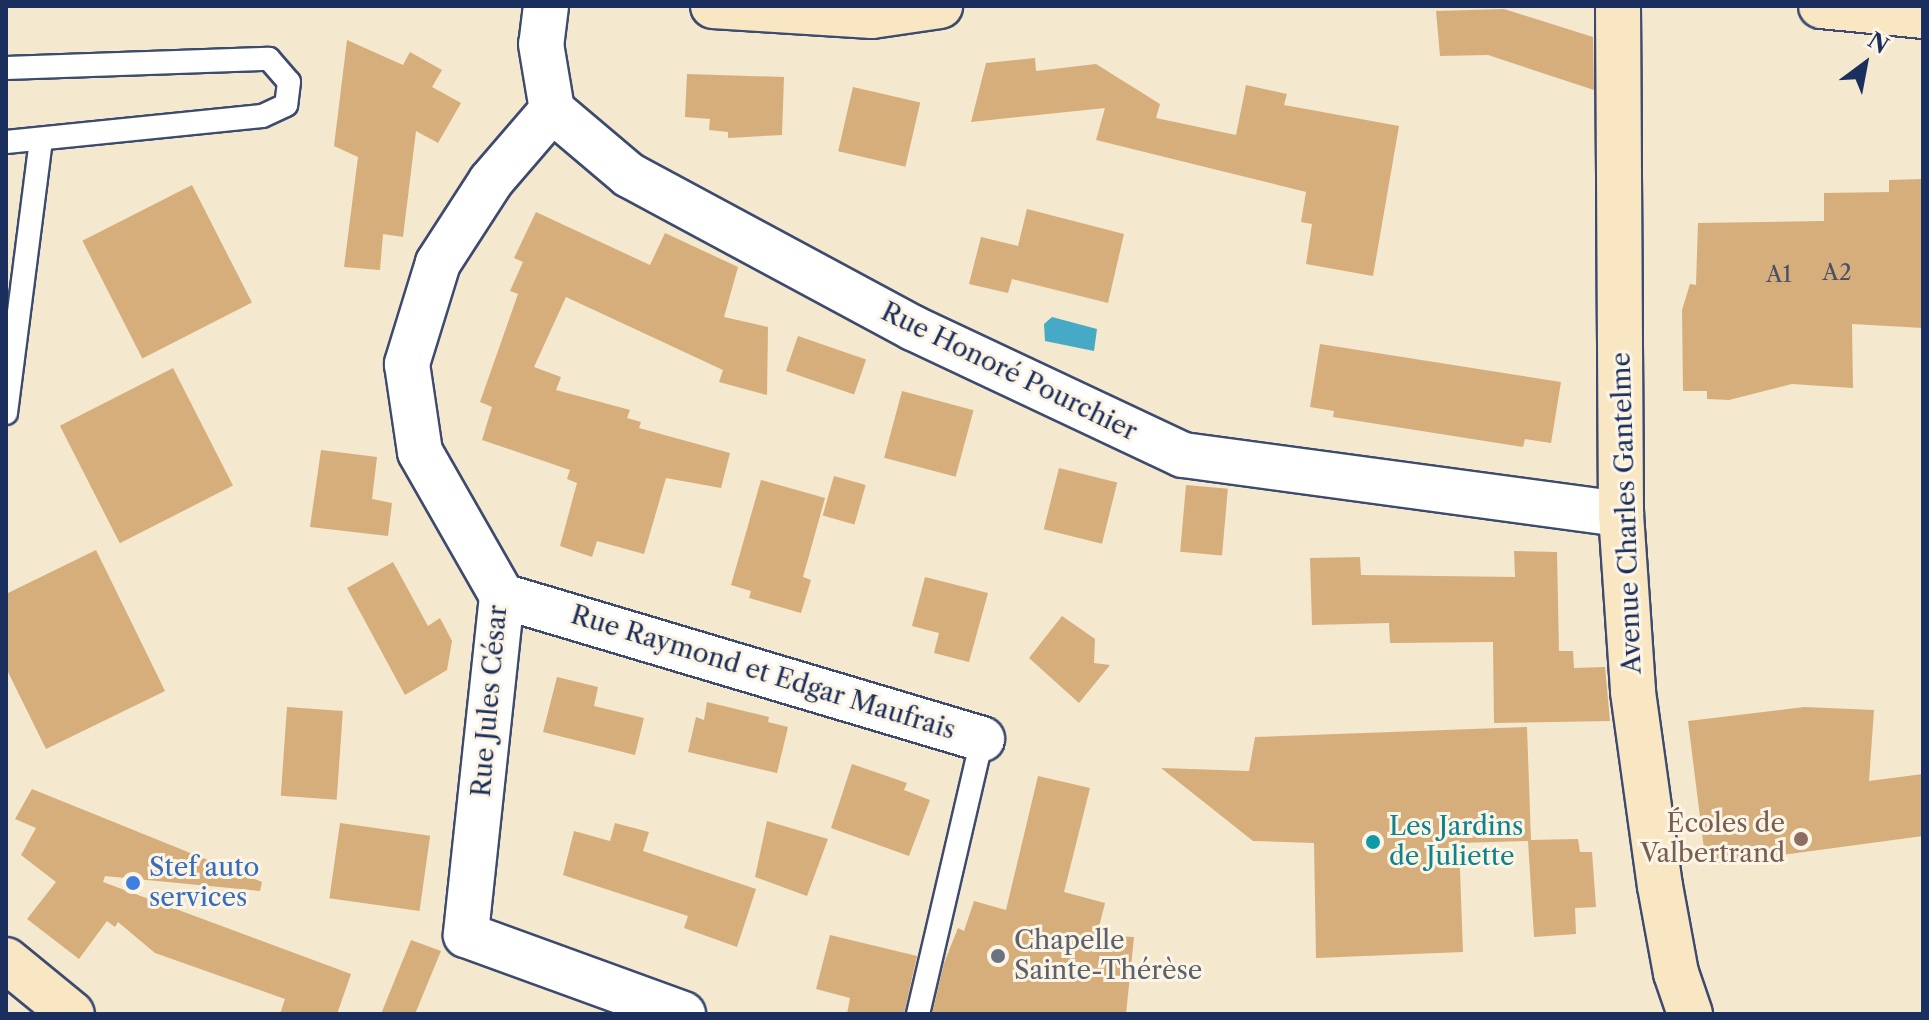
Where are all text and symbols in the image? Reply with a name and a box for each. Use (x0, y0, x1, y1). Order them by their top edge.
north arrow (1825, 24, 1905, 104)
text: N (1863, 27, 1893, 60)
house number: A2 (1822, 260, 1852, 286)
house number: A1 (1766, 262, 1792, 288)
street label: Rue Honoré Pourchier (876, 296, 1142, 448)
street label: Avenue Charles Gantelme (1606, 352, 1648, 674)
street label: Rue Raymond et Edgar Maufrais (567, 599, 959, 747)
street label: Rue Jules César (466, 604, 514, 798)
place label: Écoles de Valbertrand (1640, 808, 1785, 870)
place label: Les Jardins de Juliette (1389, 811, 1523, 872)
marker: Écoles de Valbertrand (1792, 830, 1810, 848)
marker: Les Jardins de Juliette (1364, 833, 1382, 851)
place label: Stef auto services (149, 852, 259, 914)
marker: Stef auto services (124, 874, 142, 892)
place label: Chapelle Sainte-Thérèse (1014, 925, 1202, 986)
marker: Chapelle Sainte-Thérèse (989, 947, 1007, 965)

